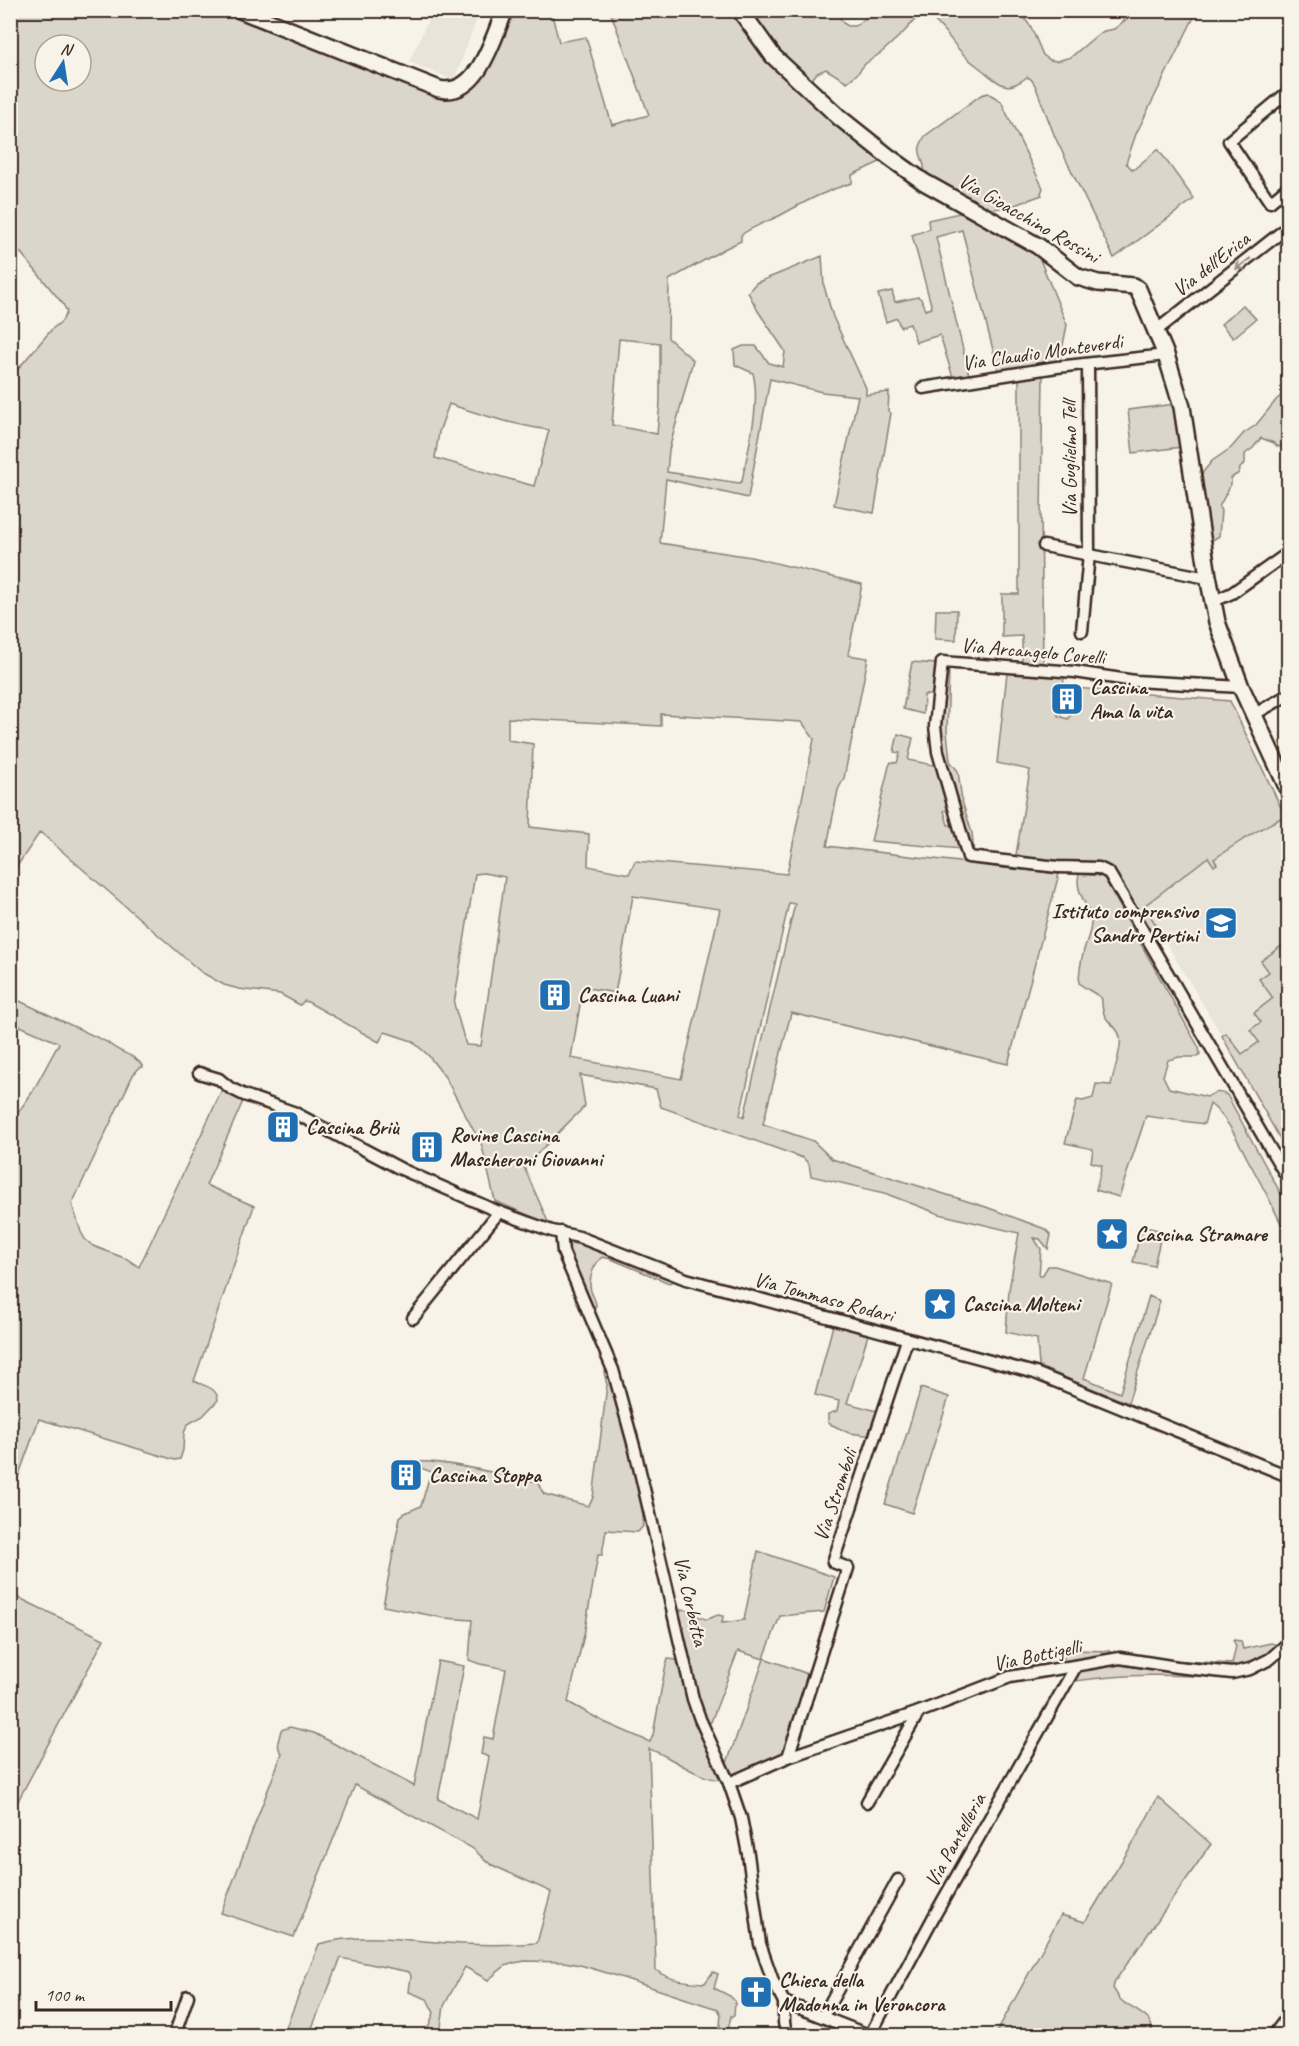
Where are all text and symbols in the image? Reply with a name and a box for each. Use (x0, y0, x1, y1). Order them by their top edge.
north arrow (33, 33, 93, 93)
text: N (59, 38, 76, 61)
street label: Via Gioacchino Rossini (954, 167, 1107, 270)
street label: Via dell'Erica (1167, 225, 1256, 302)
one-way arrow (1235, 257, 1251, 270)
street label: Via Claudio Monteverdi (960, 327, 1127, 376)
street label: Via Guglielmo Tell (1056, 397, 1082, 518)
street label: Via Arcangelo Corelli (960, 632, 1109, 671)
place label: Cascina Ama la vita (1090, 674, 1174, 724)
building icon: Cascina Ama la vita (1049, 681, 1085, 717)
place label: Istituto comprensivo Sandro Pertini (1052, 898, 1201, 948)
school or university icon: Istituto comprensivo Sandro Pertini (1203, 905, 1239, 941)
building icon: Cascina Luani (537, 977, 573, 1013)
place label: Cascina Luani (578, 982, 681, 1008)
building icon: Cascina Briù (265, 1109, 301, 1145)
place label: Cascina Briù (306, 1114, 401, 1140)
place label: Rovine Cascina Mascheroni Giovanni (450, 1122, 605, 1172)
building icon: Rovine Cascina Mascheroni Giovanni (409, 1129, 445, 1165)
place icon: Cascina Stramare (1094, 1216, 1130, 1252)
place label: Cascina Stramare (1135, 1221, 1269, 1247)
street label: Via Tommaso Rodari (751, 1266, 900, 1329)
place icon: Cascina Molteni (922, 1286, 958, 1322)
place label: Cascina Molteni (963, 1291, 1082, 1317)
street label: Via Stromboli (807, 1443, 864, 1544)
building icon: Cascina Stoppa (388, 1457, 424, 1493)
place label: Cascina Stoppa (429, 1462, 542, 1488)
street label: Via Corbetta (668, 1554, 714, 1650)
street label: Via Bottigelli (991, 1632, 1086, 1677)
street label: Via Pantelleria (919, 1787, 992, 1891)
place label: Chiesa della Madonna in Veroncora (779, 1967, 946, 2017)
scale bar (36, 1974, 171, 2012)
church icon: Chiesa della Madonna in Veroncora (738, 1974, 774, 2010)
text: 100 m (45, 1984, 86, 2006)

